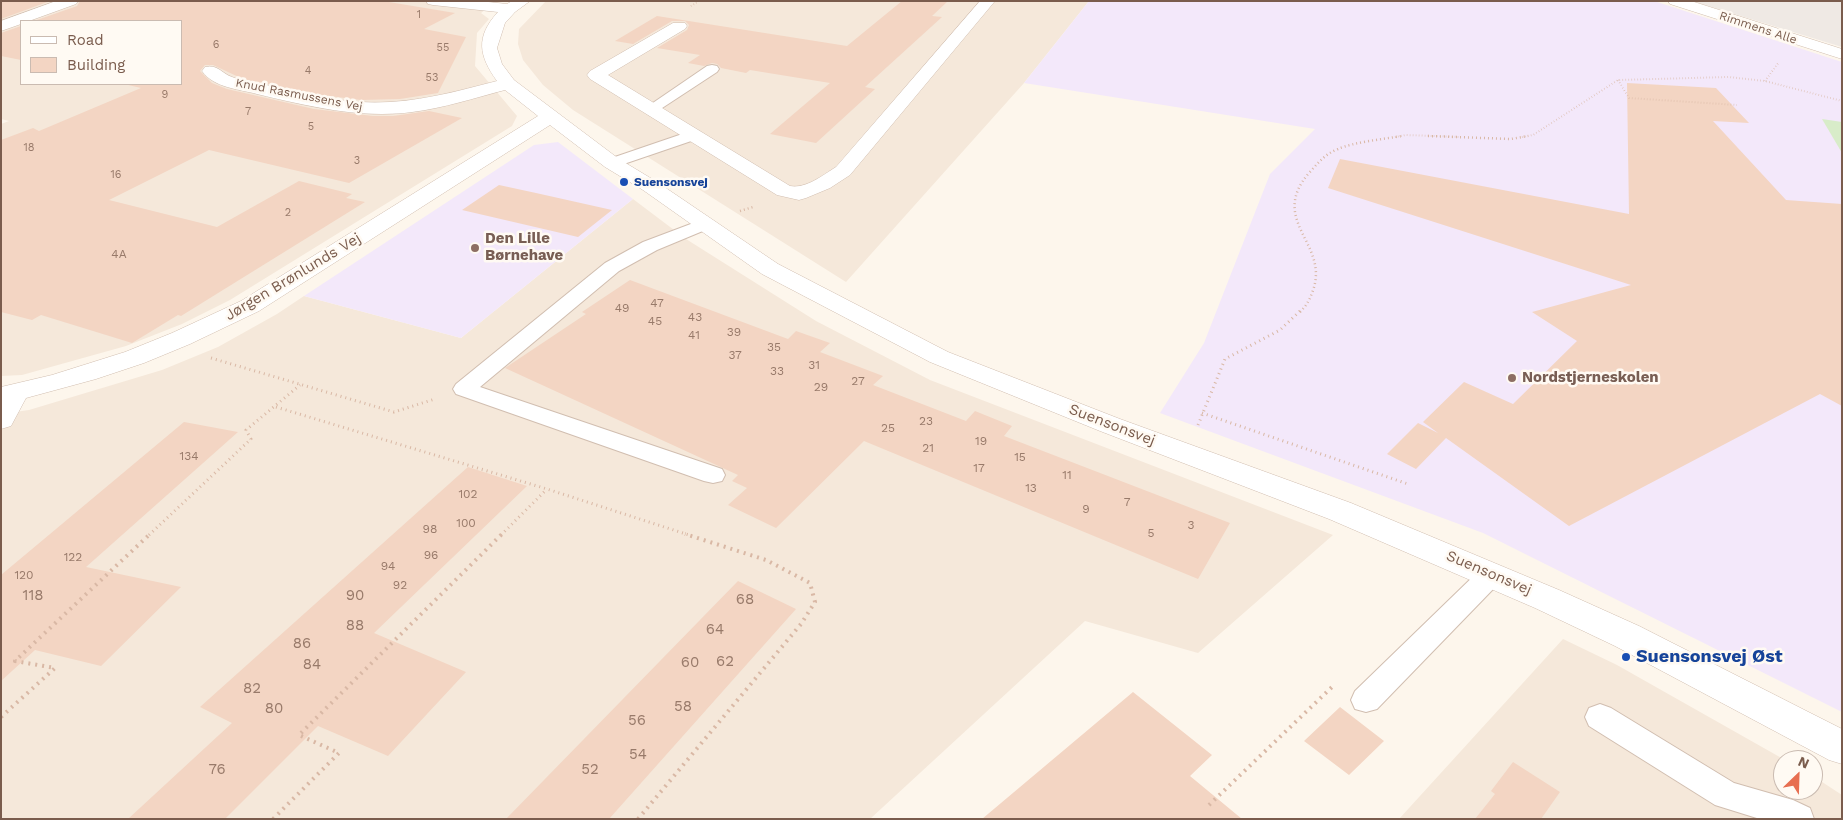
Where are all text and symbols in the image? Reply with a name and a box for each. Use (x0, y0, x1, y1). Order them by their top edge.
house number: 1 (417, 8, 421, 22)
street label: Rimmens Alle (1717, 9, 1799, 47)
legend (20, 20, 182, 85)
text: Road (67, 31, 104, 49)
house number: 6 (213, 38, 219, 52)
house number: 55 (437, 41, 449, 55)
text: Building (67, 56, 125, 74)
house number: 4 (305, 64, 311, 78)
house number: 53 (426, 71, 438, 85)
street label: Knud Rasmussens Vej (234, 76, 364, 114)
house number: 9 (162, 88, 168, 102)
house number: 7 (245, 105, 251, 119)
house number: 5 (308, 120, 314, 134)
house number: 18 (23, 141, 35, 155)
house number: 3 (354, 154, 360, 168)
house number: 16 (111, 168, 121, 182)
place label: Suensonsvej (634, 175, 708, 189)
marker: Suensonsvej (618, 176, 630, 188)
house number: 2 (285, 206, 291, 220)
street label: Jørgen Brønlunds Vej (222, 229, 364, 325)
place label: Den Lille Børnehave (485, 230, 563, 265)
marker: Den Lille Børnehave (469, 242, 481, 254)
house number: 4A (111, 247, 127, 261)
house number: 47 (650, 296, 664, 310)
house number: 49 (615, 301, 629, 315)
house number: 43 (688, 310, 702, 324)
house number: 45 (648, 314, 662, 328)
house number: 39 (727, 325, 741, 339)
house number: 41 (688, 328, 700, 342)
house number: 35 (767, 340, 781, 354)
house number: 37 (728, 348, 742, 362)
house number: 31 (808, 358, 820, 372)
house number: 33 (770, 364, 784, 378)
place label: Nordstjerneskolen (1522, 369, 1659, 387)
marker: Nordstjerneskolen (1506, 372, 1518, 384)
house number: 27 (851, 374, 865, 388)
house number: 29 (814, 380, 828, 394)
street label: Suensonsvej (1066, 400, 1158, 450)
house number: 23 (919, 414, 933, 428)
house number: 25 (881, 421, 895, 435)
house number: 19 (975, 434, 987, 448)
house number: 21 (922, 441, 934, 455)
house number: 134 (179, 449, 199, 463)
house number: 15 (1014, 450, 1026, 464)
house number: 17 (973, 461, 985, 475)
house number: 11 (1062, 468, 1072, 482)
house number: 13 (1025, 481, 1037, 495)
house number: 102 (458, 487, 478, 501)
house number: 7 (1124, 495, 1130, 509)
house number: 9 (1082, 502, 1090, 516)
house number: 100 (456, 516, 476, 530)
house number: 3 (1188, 518, 1194, 532)
house number: 98 (423, 522, 437, 536)
house number: 5 (1148, 526, 1154, 540)
street label: Suensonsvej (1444, 547, 1534, 599)
house number: 96 (424, 548, 438, 562)
house number: 122 (64, 550, 82, 564)
house number: 94 (381, 559, 395, 573)
house number: 120 (14, 568, 34, 582)
house number: 92 (393, 578, 407, 592)
house number: 118 (23, 587, 43, 605)
house number: 90 (346, 587, 364, 605)
house number: 68 (736, 591, 754, 609)
house number: 88 (346, 617, 364, 635)
house number: 64 (706, 621, 724, 639)
house number: 86 (293, 635, 311, 653)
place label: Suensonsvej Øst (1636, 646, 1783, 668)
marker: Suensonsvej Øst (1620, 651, 1632, 663)
house number: 62 (716, 653, 734, 671)
house number: 60 (681, 654, 699, 672)
house number: 84 (303, 656, 321, 674)
house number: 82 (243, 680, 261, 698)
house number: 58 (674, 698, 692, 716)
house number: 80 (265, 700, 283, 718)
house number: 56 (628, 712, 646, 730)
house number: 54 (629, 746, 647, 764)
north arrow (1773, 750, 1823, 800)
text: N (1796, 753, 1812, 772)
house number: 76 (208, 761, 226, 779)
house number: 52 (581, 761, 599, 779)

